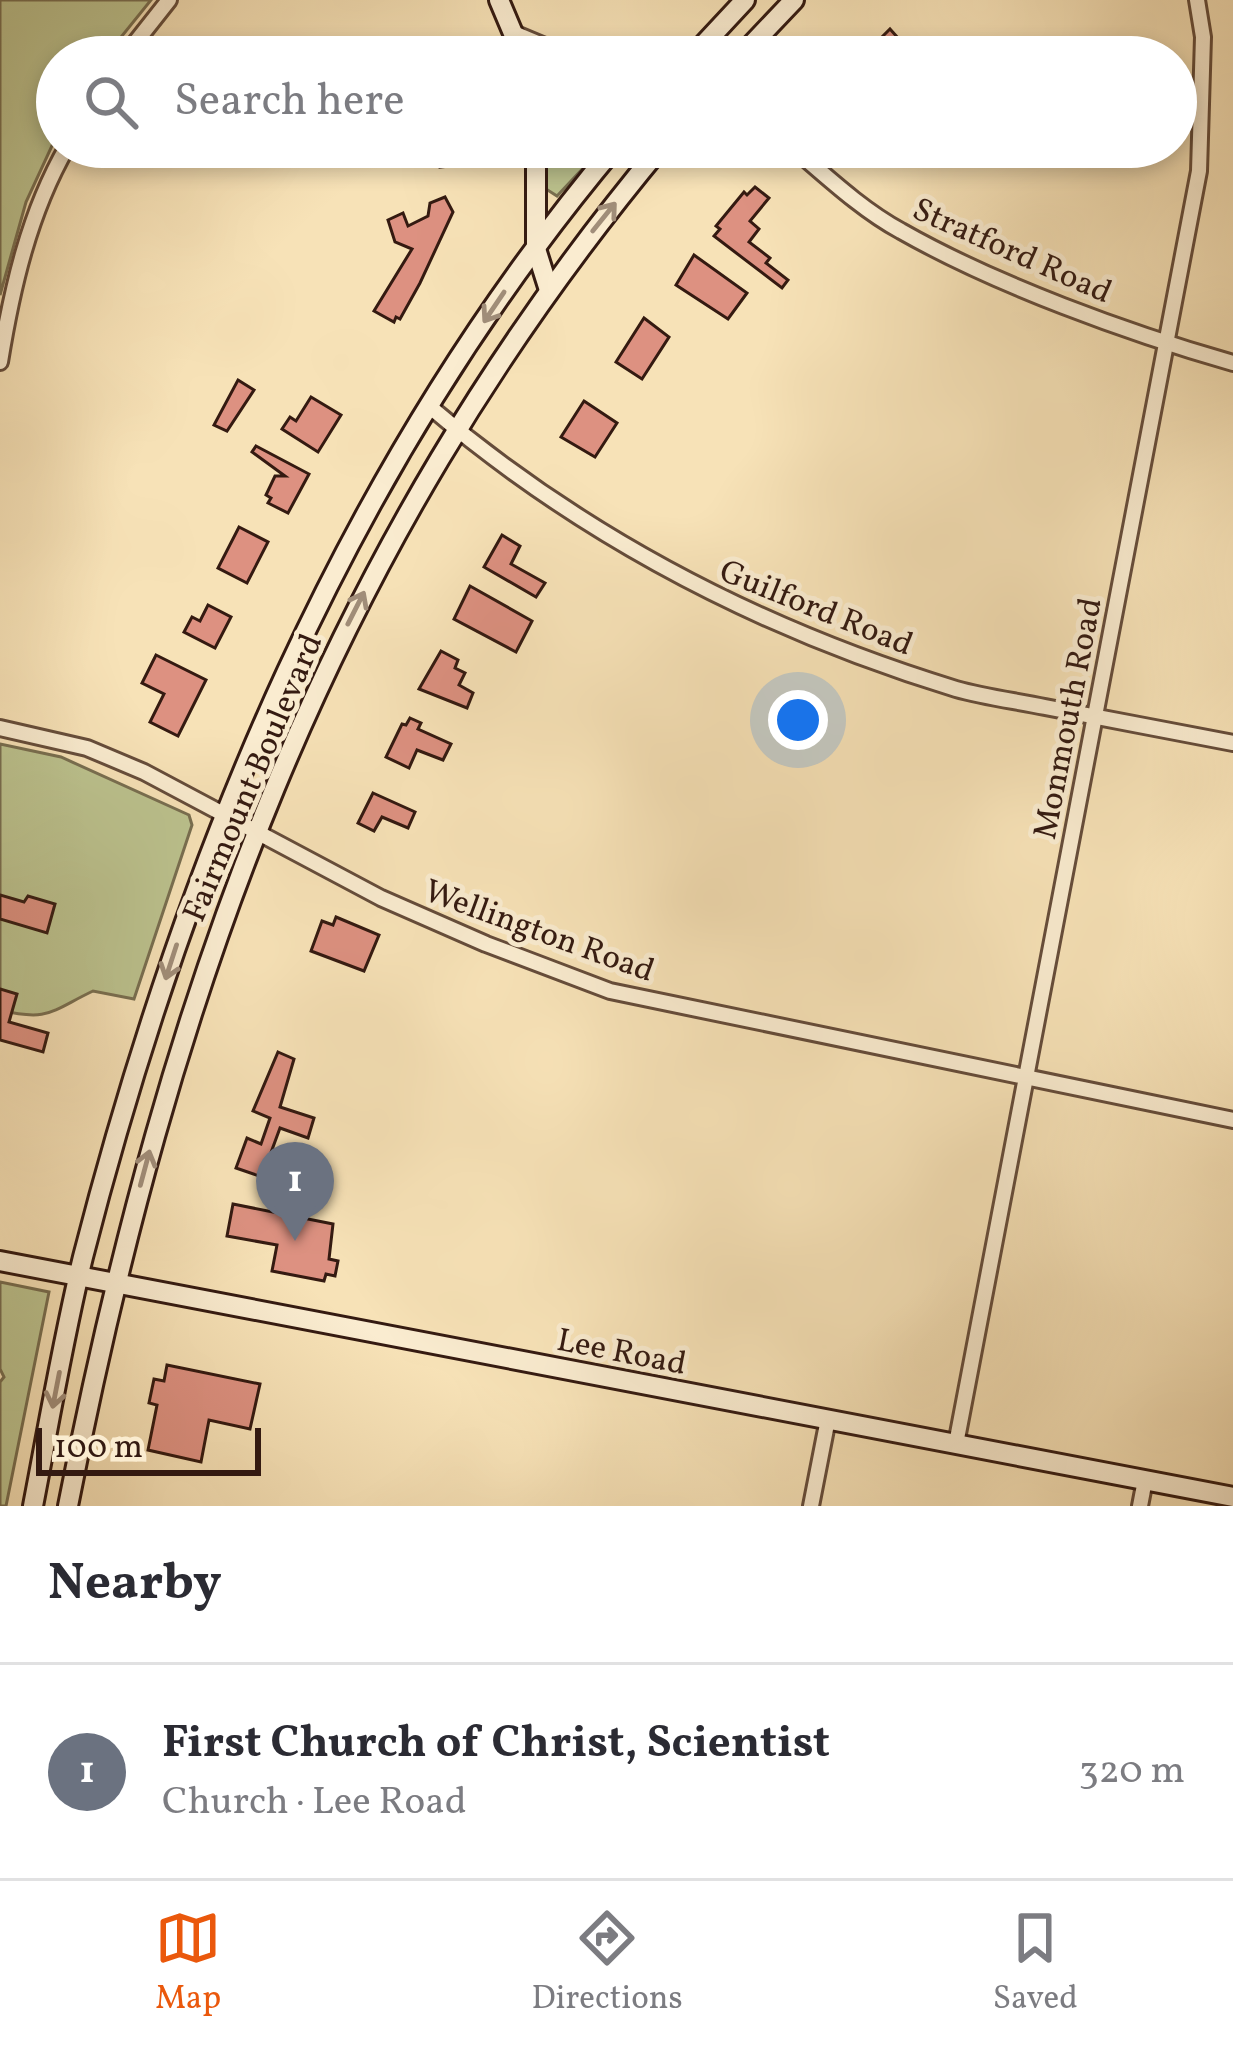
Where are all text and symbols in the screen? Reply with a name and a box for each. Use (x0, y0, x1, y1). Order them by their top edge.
search box (36, 36, 1197, 168)
icon: search (78, 69, 144, 135)
text: Search here (174, 71, 405, 134)
street label: Stratford Road (904, 188, 1118, 317)
one-way arrow (590, 202, 616, 234)
one-way arrow (482, 290, 507, 324)
street label: Guilford Road (712, 550, 919, 669)
one-way arrow (346, 591, 369, 626)
street label: Monmouth Road (1024, 594, 1116, 843)
street label: Fairmount Boulevard (173, 628, 336, 930)
your location (768, 690, 828, 750)
street label: Wellington Road (417, 870, 660, 996)
one-way arrow (158, 942, 180, 980)
pin: 1 (256, 1142, 334, 1241)
one-way arrow (135, 1150, 157, 1188)
street label: Lee Road (553, 1319, 690, 1389)
one-way arrow (44, 1369, 66, 1408)
scale bar (36, 1422, 261, 1475)
text: 100 m (54, 1426, 143, 1472)
text: Nearby (48, 1549, 222, 1620)
text: First Church of Christ, Scientist (162, 1713, 830, 1776)
text: 1 (79, 1745, 95, 1799)
text: 320 m (1079, 1745, 1185, 1799)
text: Church · Lee Road (162, 1776, 467, 1830)
tab: Map (155, 1905, 221, 2023)
tab: Directions (531, 1905, 683, 2023)
tab: Saved (993, 1905, 1078, 2023)

